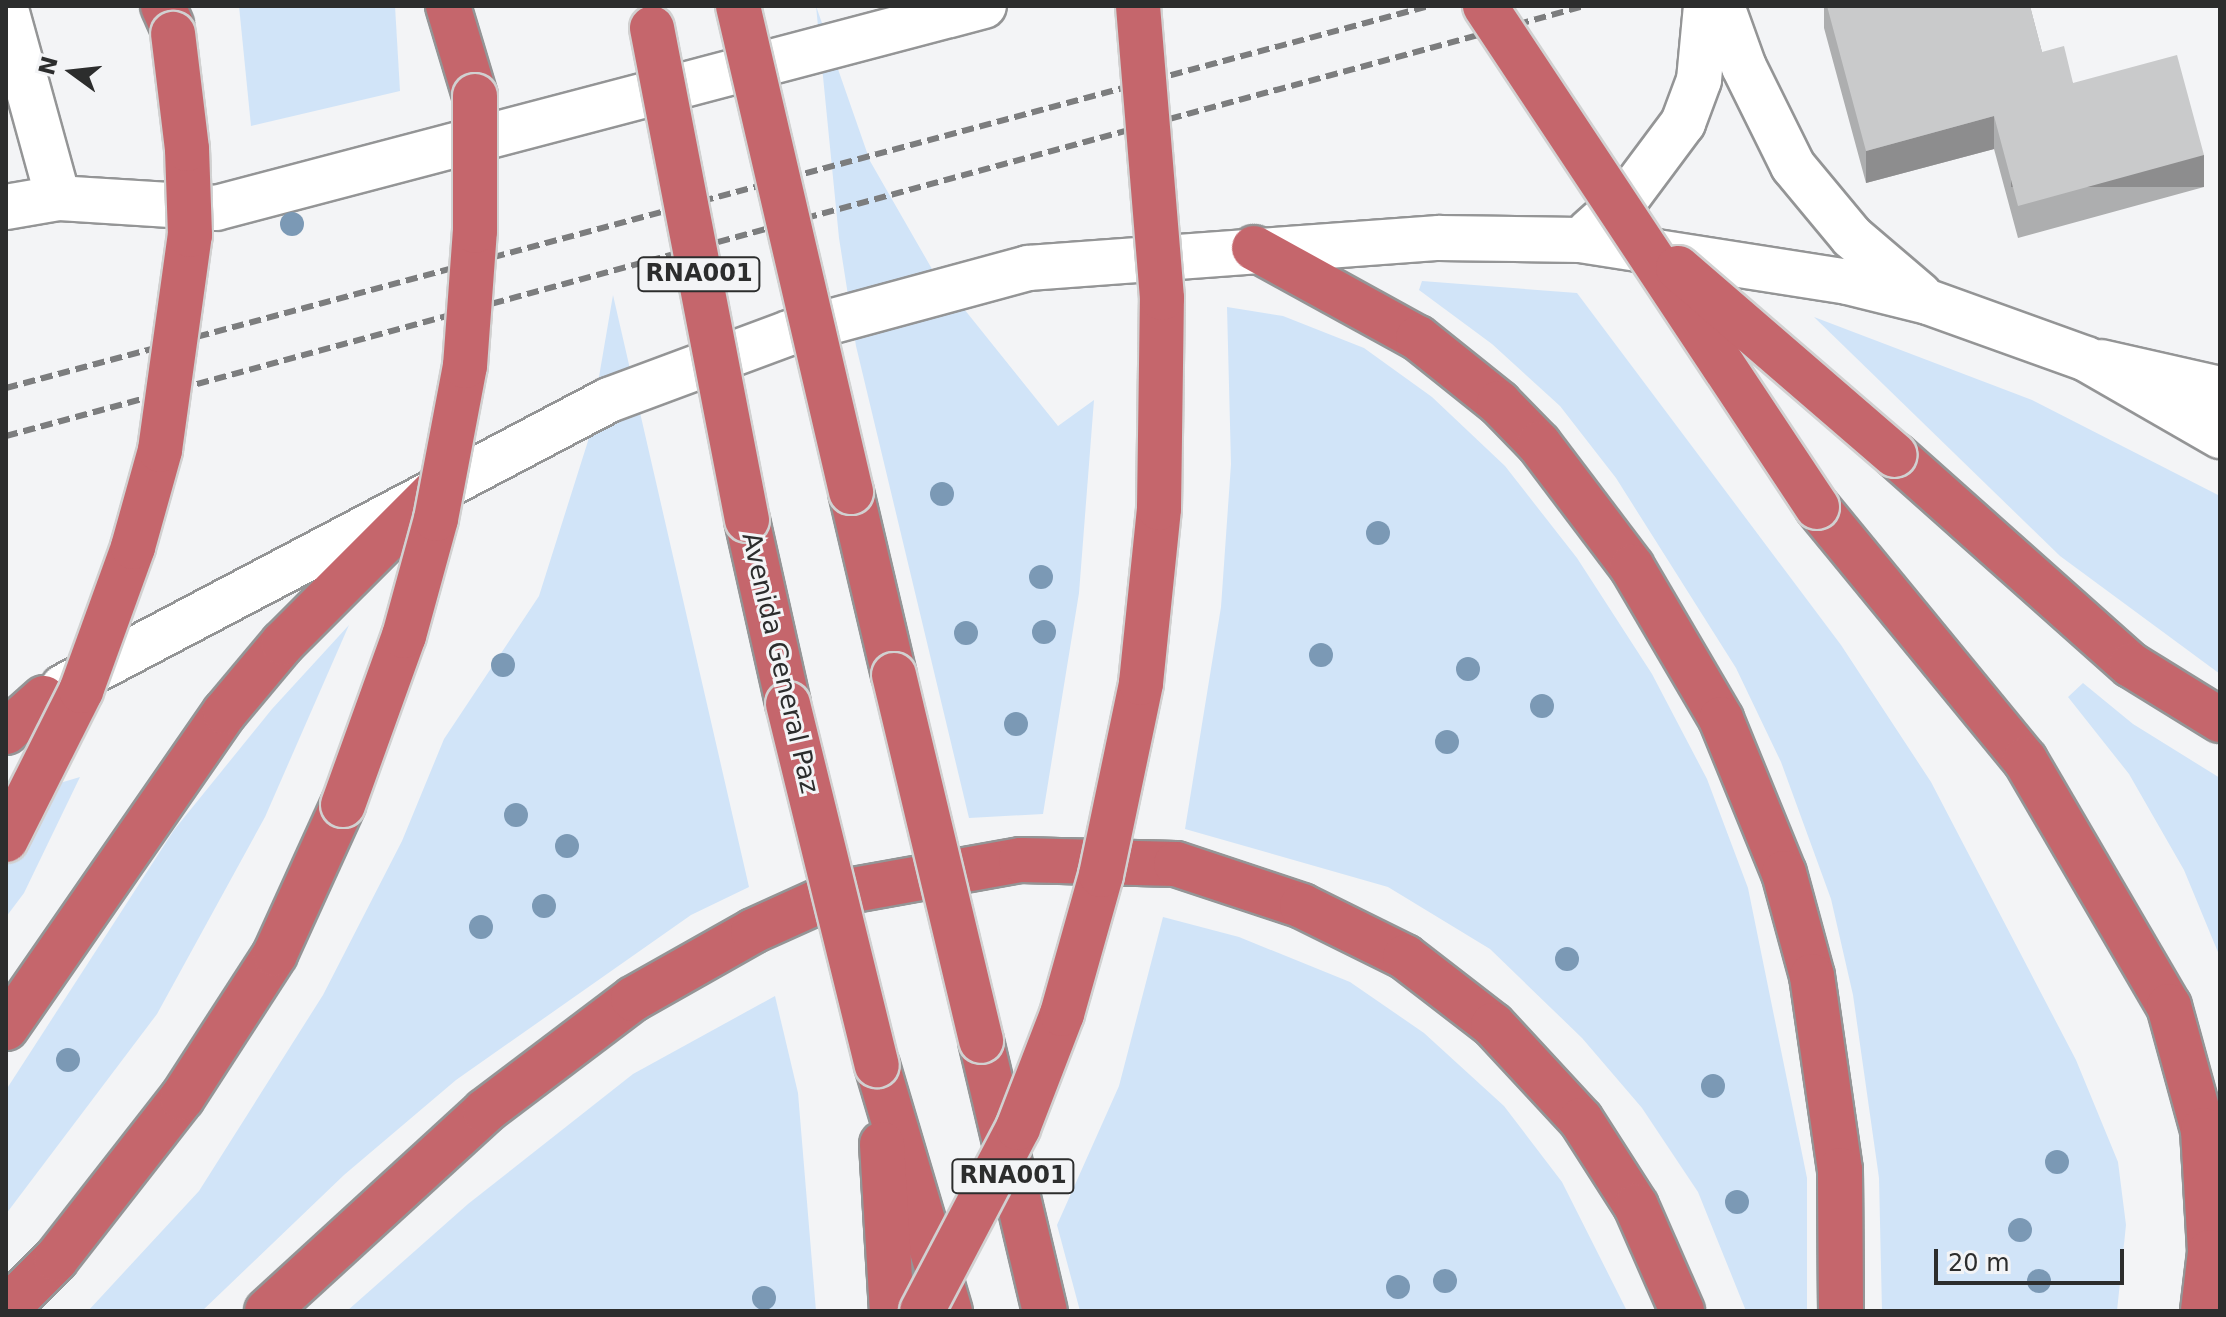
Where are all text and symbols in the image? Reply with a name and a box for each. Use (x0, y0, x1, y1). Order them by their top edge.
north arrow (32, 32, 112, 112)
text: N (34, 54, 63, 78)
road number: RNA001 (637, 254, 761, 294)
street label: Avenida General Paz (735, 529, 825, 797)
road number: RNA001 (951, 1156, 1075, 1196)
scale bar (1938, 1233, 2128, 1283)
text: 20 m (1948, 1249, 2010, 1277)

